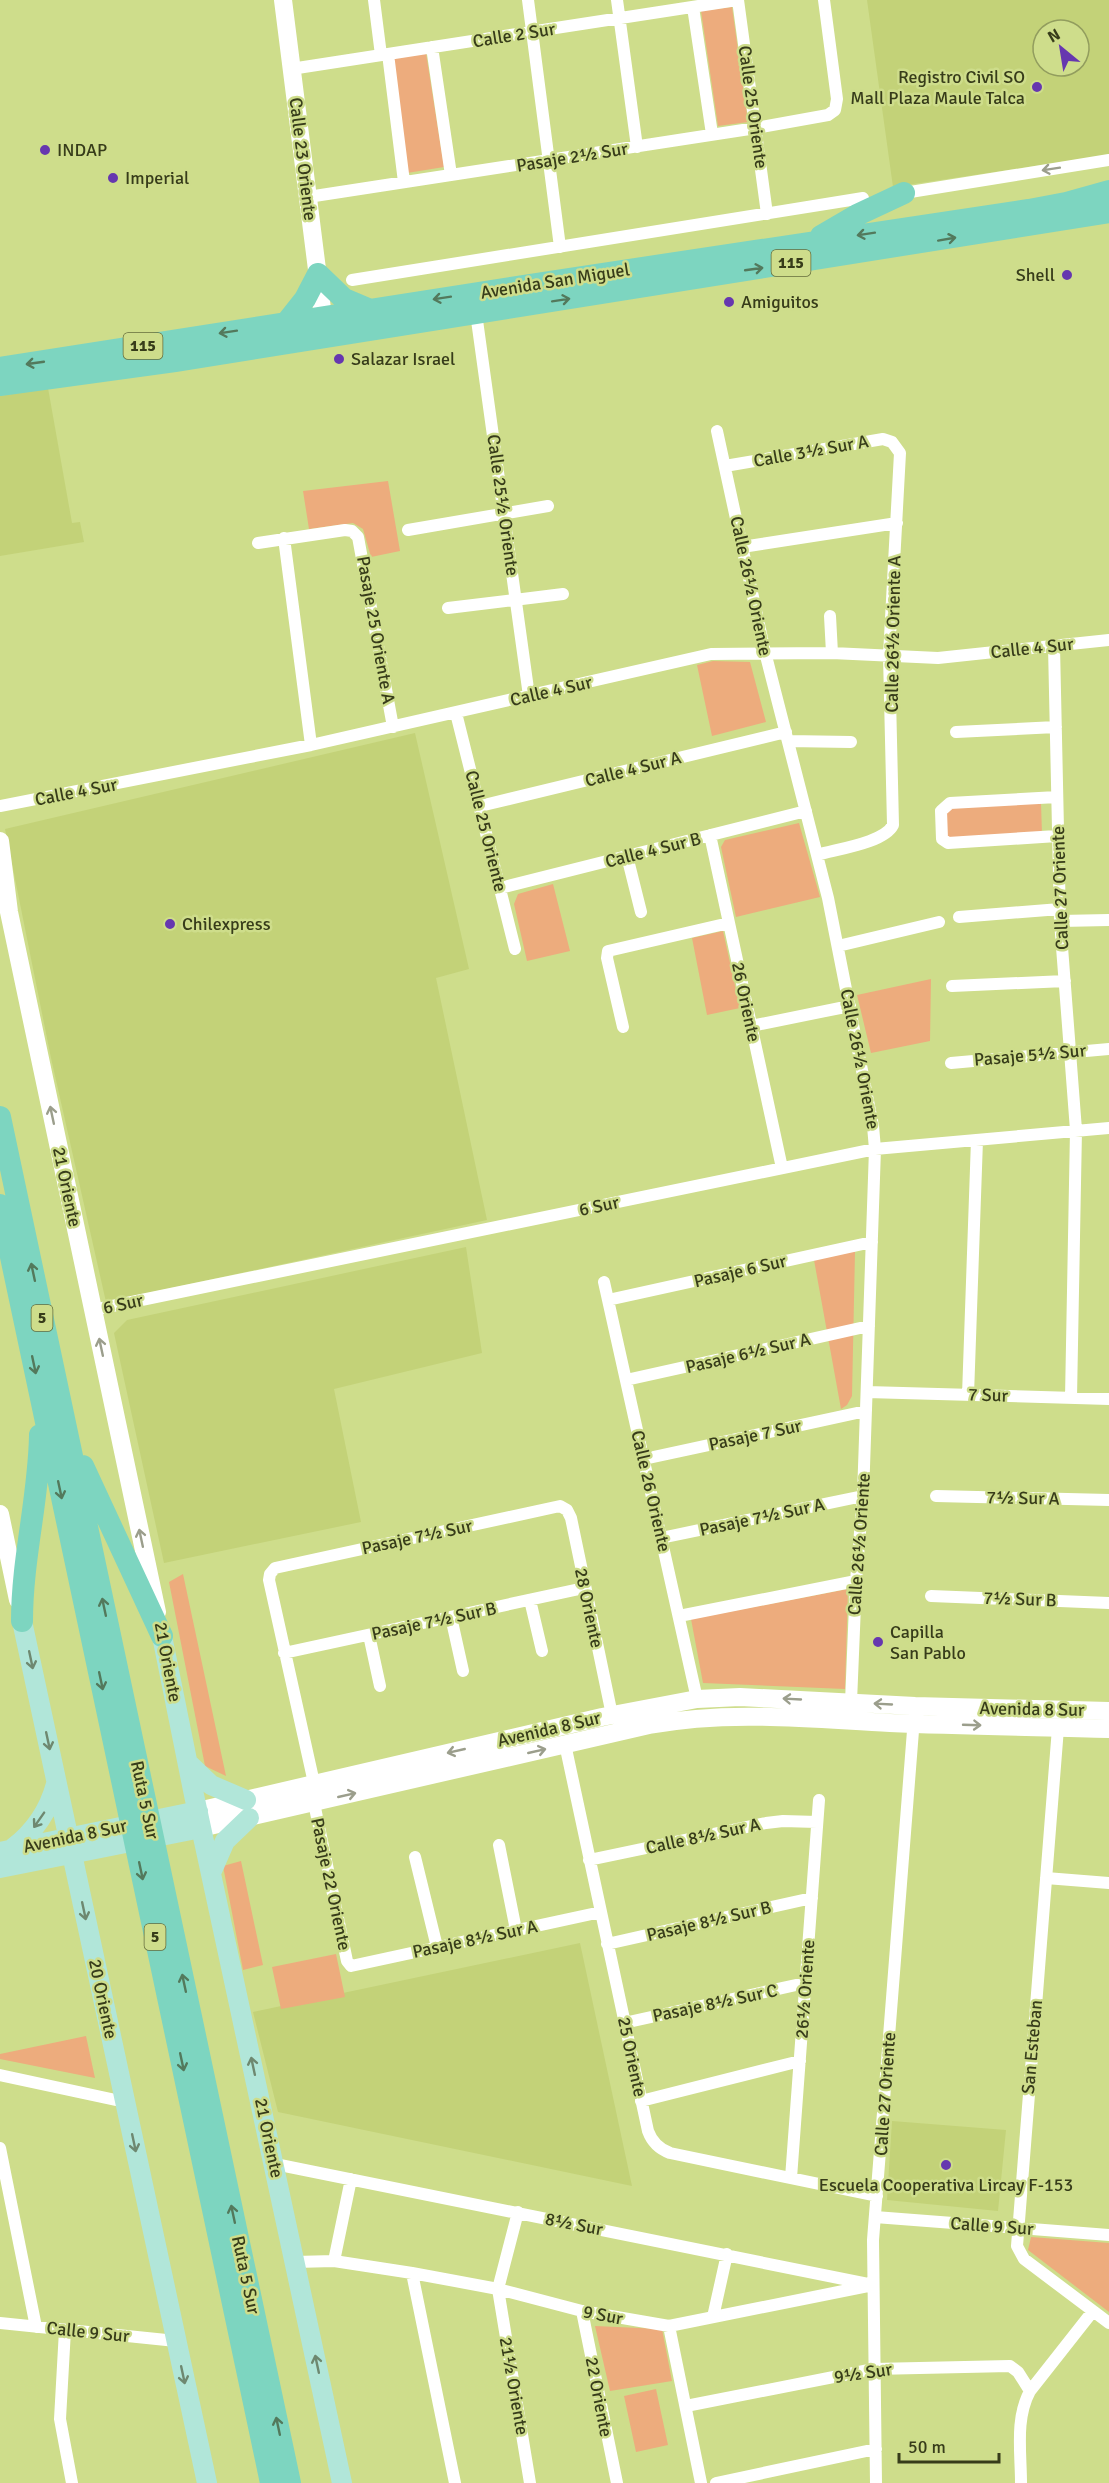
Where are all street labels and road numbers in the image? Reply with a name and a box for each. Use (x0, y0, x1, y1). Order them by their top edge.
street label: Calle 2 Sur (471, 18, 557, 52)
street label: Calle 25 Oriente (733, 44, 773, 170)
street label: Calle 23 Oriente (285, 96, 321, 222)
street label: Pasaje 2½ Sur (515, 137, 630, 177)
road number: 115 (772, 250, 810, 276)
street label: Avenida San Miguel (479, 258, 631, 304)
road number: 115 (124, 333, 162, 359)
street label: Calle 3½ Sur A (752, 430, 870, 472)
street label: Calle 25½ Oriente (482, 433, 524, 577)
street label: Calle 26½ Oriente (725, 514, 777, 658)
street label: Pasaje 25 Oriente A (352, 554, 400, 706)
street label: Calle 26½ Oriente A (881, 555, 905, 713)
street label: Calle 4 Sur (989, 633, 1075, 663)
street label: Calle 4 Sur (508, 671, 594, 711)
street label: Calle 4 Sur A (583, 746, 683, 792)
street label: Calle 25 Oriente (460, 768, 512, 894)
street label: Calle 4 Sur (33, 773, 119, 811)
street label: Calle 27 Oriente (1047, 826, 1073, 950)
street label: Calle 4 Sur B (603, 827, 703, 873)
street label: 26 Oriente (727, 960, 765, 1044)
street label: Calle 26½ Oriente (836, 987, 884, 1131)
street label: Pasaje 5½ Sur (973, 1039, 1087, 1071)
street label: 21 Oriente (48, 1145, 86, 1229)
street label: 6 Sur (577, 1191, 621, 1221)
street label: Pasaje 6 Sur (692, 1250, 789, 1292)
street label: 6 Sur (101, 1289, 145, 1319)
road number: 5 (32, 1305, 52, 1331)
street label: Pasaje 6½ Sur A (683, 1328, 813, 1378)
street label: 7 Sur (968, 1383, 1009, 1407)
street label: Pasaje 7 Sur (707, 1414, 804, 1456)
street label: Calle 26 Oriente (626, 1428, 676, 1554)
street label: Calle 26½ Oriente (843, 1472, 875, 1616)
street label: 7½ Sur A (986, 1486, 1060, 1510)
street label: Pasaje 7½ Sur A (697, 1493, 827, 1541)
street label: Pasaje 7½ Sur (360, 1514, 475, 1559)
street label: 28 Oriente (570, 1566, 608, 1650)
street label: 7½ Sur B (983, 1587, 1057, 1611)
street label: Pasaje 7½ Sur B (369, 1597, 499, 1645)
street label: 21 Oriente (149, 1620, 187, 1704)
street label: Avenida 8 Sur (979, 1697, 1085, 1721)
street label: Avenida 8 Sur (495, 1706, 603, 1752)
street label: Ruta 5 Sur (126, 1759, 164, 1842)
street label: Calle 8½ Sur A (644, 1813, 762, 1859)
street label: Avenida 8 Sur (21, 1814, 129, 1858)
street label: Pasaje 22 Oriente (306, 1816, 356, 1952)
street label: Pasaje 8½ Sur B (645, 1896, 774, 1946)
street label: Pasaje 8½ Sur A (410, 1915, 540, 1963)
road number: 5 (144, 1924, 166, 1950)
street label: 26½ Oriente (791, 1939, 819, 2039)
street label: 20 Oriente (84, 1957, 122, 2041)
street label: Pasaje 8½ Sur C (651, 1979, 780, 2027)
street label: San Esteban (1017, 1999, 1047, 2095)
street label: 25 Oriente (613, 2015, 651, 2099)
street label: Calle 27 Oriente (870, 2031, 900, 2157)
street label: 21 Oriente (250, 2096, 288, 2180)
street label: 8½ Sur (543, 2208, 605, 2240)
street label: Calle 9 Sur (950, 2212, 1035, 2240)
street label: Ruta 5 Sur (227, 2234, 265, 2317)
street label: 9 Sur (581, 2300, 625, 2330)
street label: Calle 9 Sur (45, 2317, 131, 2347)
street label: 21½ Oriente (495, 2335, 533, 2437)
street label: 22 Oriente (580, 2355, 618, 2439)
street label: 9½ Sur (833, 2358, 894, 2388)

